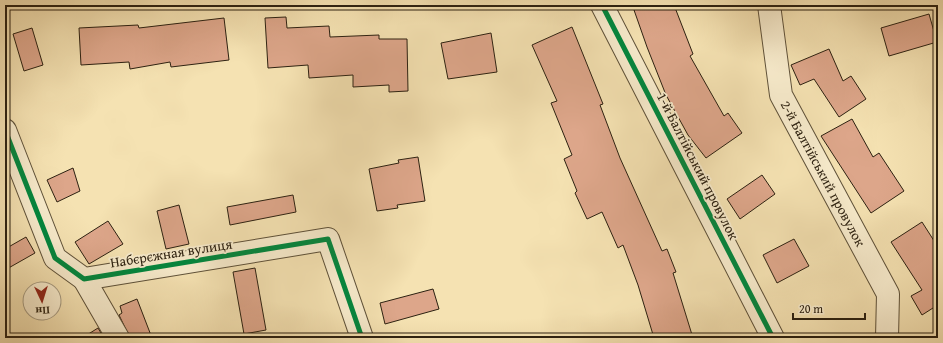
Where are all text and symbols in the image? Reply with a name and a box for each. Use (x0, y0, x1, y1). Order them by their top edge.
street label: 1-й Балтійський провулок (652, 89, 744, 244)
street label: 2-й Балтійський провулок (776, 97, 871, 251)
street label: Набєрєжная вулиця (109, 233, 233, 273)
north arrow (22, 281, 62, 321)
scale bar (793, 295, 865, 321)
text: 20 m (799, 300, 823, 317)
text: Пн (35, 303, 50, 319)

